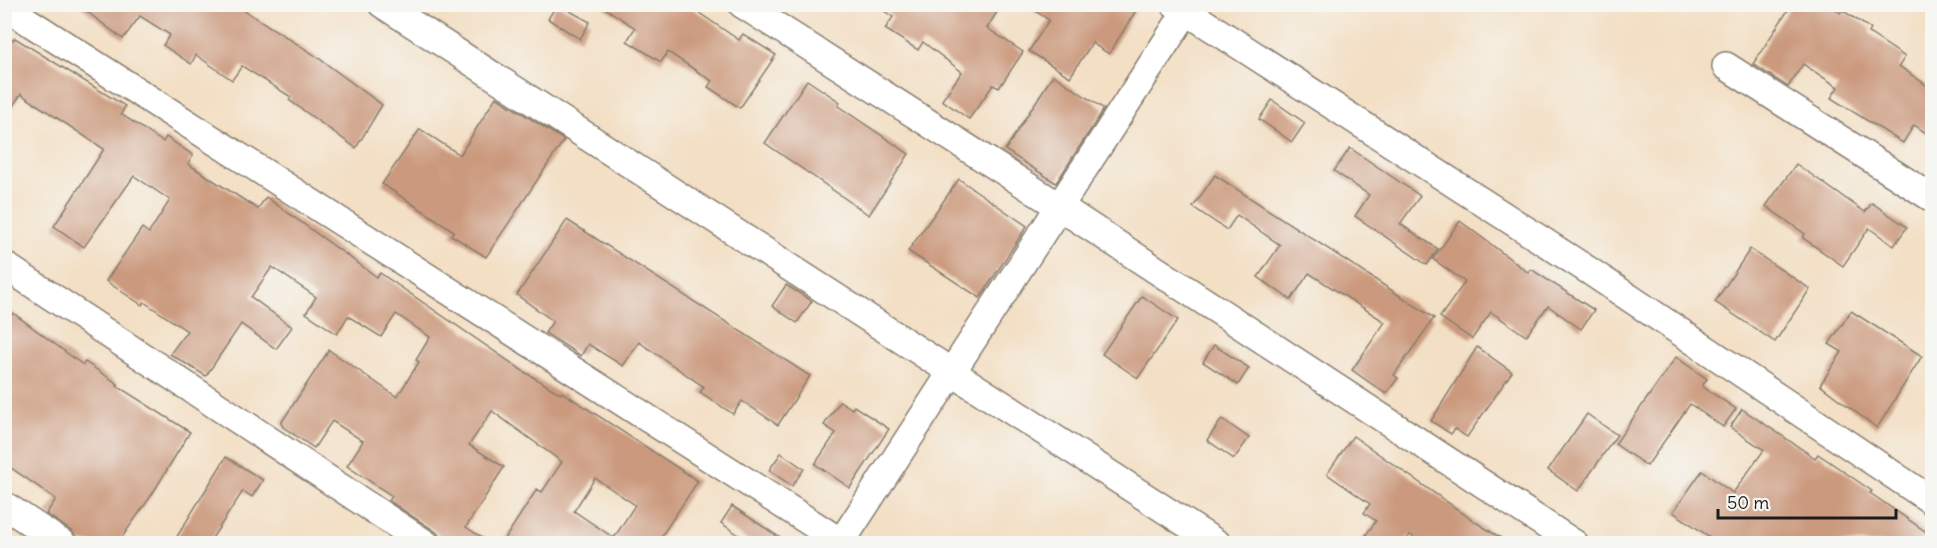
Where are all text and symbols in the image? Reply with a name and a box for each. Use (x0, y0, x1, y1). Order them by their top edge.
scale bar (1718, 482, 1896, 520)
text: 50 m (1727, 491, 1769, 514)

